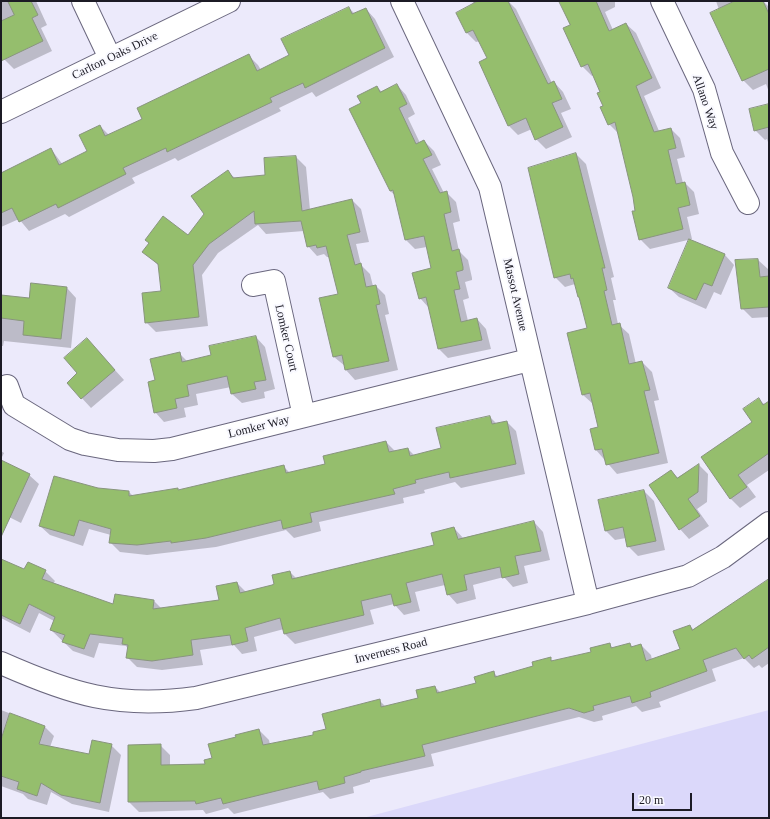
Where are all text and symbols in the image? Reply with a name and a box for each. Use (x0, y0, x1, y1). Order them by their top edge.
street label: Carlton Oaks Drive (70, 29, 160, 83)
street label: Allano Way (689, 73, 721, 131)
street label: Massot Avenue (500, 257, 530, 333)
street label: Lomker Court (271, 303, 301, 373)
street label: Lomker Way (227, 412, 291, 442)
street label: Inverness Road (353, 635, 429, 667)
scale bar (634, 785, 694, 811)
text: 20 m (639, 793, 663, 807)

